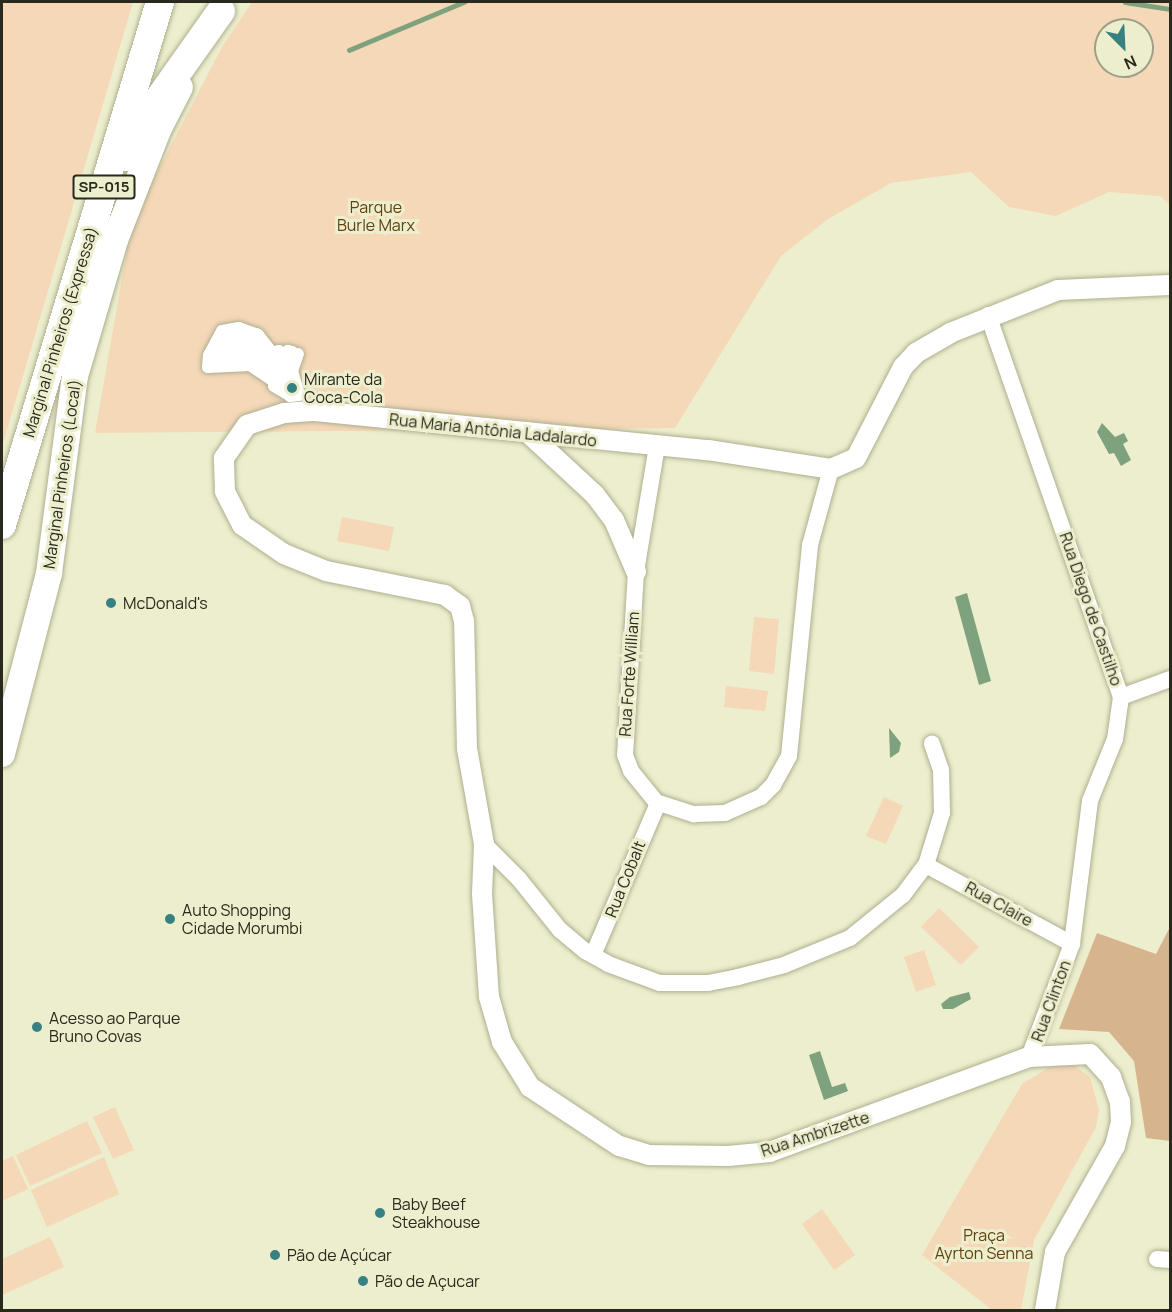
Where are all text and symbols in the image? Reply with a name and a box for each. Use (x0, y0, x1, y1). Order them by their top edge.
north arrow (1094, 18, 1154, 78)
text: N (1121, 50, 1140, 75)
road number: SP-015 (72, 175, 136, 199)
park label: Parque Burle Marx (337, 197, 415, 235)
street label: Marginal Pinheiros (Expressa) (19, 224, 101, 440)
place label: Mirante da Coca-Cola (304, 369, 383, 407)
street label: Marginal Pinheiros (Local) (39, 378, 85, 570)
marker: Mirante da Coca-Cola (285, 381, 299, 395)
street label: Rua Maria Antônia Ladalardo (388, 410, 598, 450)
street label: Rua Diego de Castilho (1056, 530, 1126, 688)
place label: McDonald's (123, 593, 208, 613)
marker: McDonald's (104, 596, 118, 610)
street label: Rua Forte William (615, 611, 643, 737)
street label: Rua Cobalt (601, 838, 649, 920)
street label: Rua Claire (962, 878, 1036, 930)
place label: Auto Shopping Cidade Morumbi (182, 900, 303, 938)
marker: Auto Shopping Cidade Morumbi (163, 912, 177, 926)
street label: Rua Clinton (1027, 958, 1075, 1044)
place label: Acesso ao Parque Bruno Covas (49, 1008, 180, 1046)
marker: Acesso ao Parque Bruno Covas (30, 1020, 44, 1034)
street label: Rua Ambrizette (758, 1107, 872, 1161)
place label: Baby Beef Steakhouse (392, 1194, 480, 1232)
marker: Baby Beef Steakhouse (373, 1206, 387, 1220)
park label: Praça Ayrton Senna (935, 1225, 1033, 1263)
place label: Pão de Açúcar (287, 1245, 392, 1265)
marker: Pão de Açúcar (268, 1248, 282, 1262)
place label: Pão de Açucar (375, 1271, 480, 1291)
marker: Pão de Açucar (356, 1274, 370, 1288)

